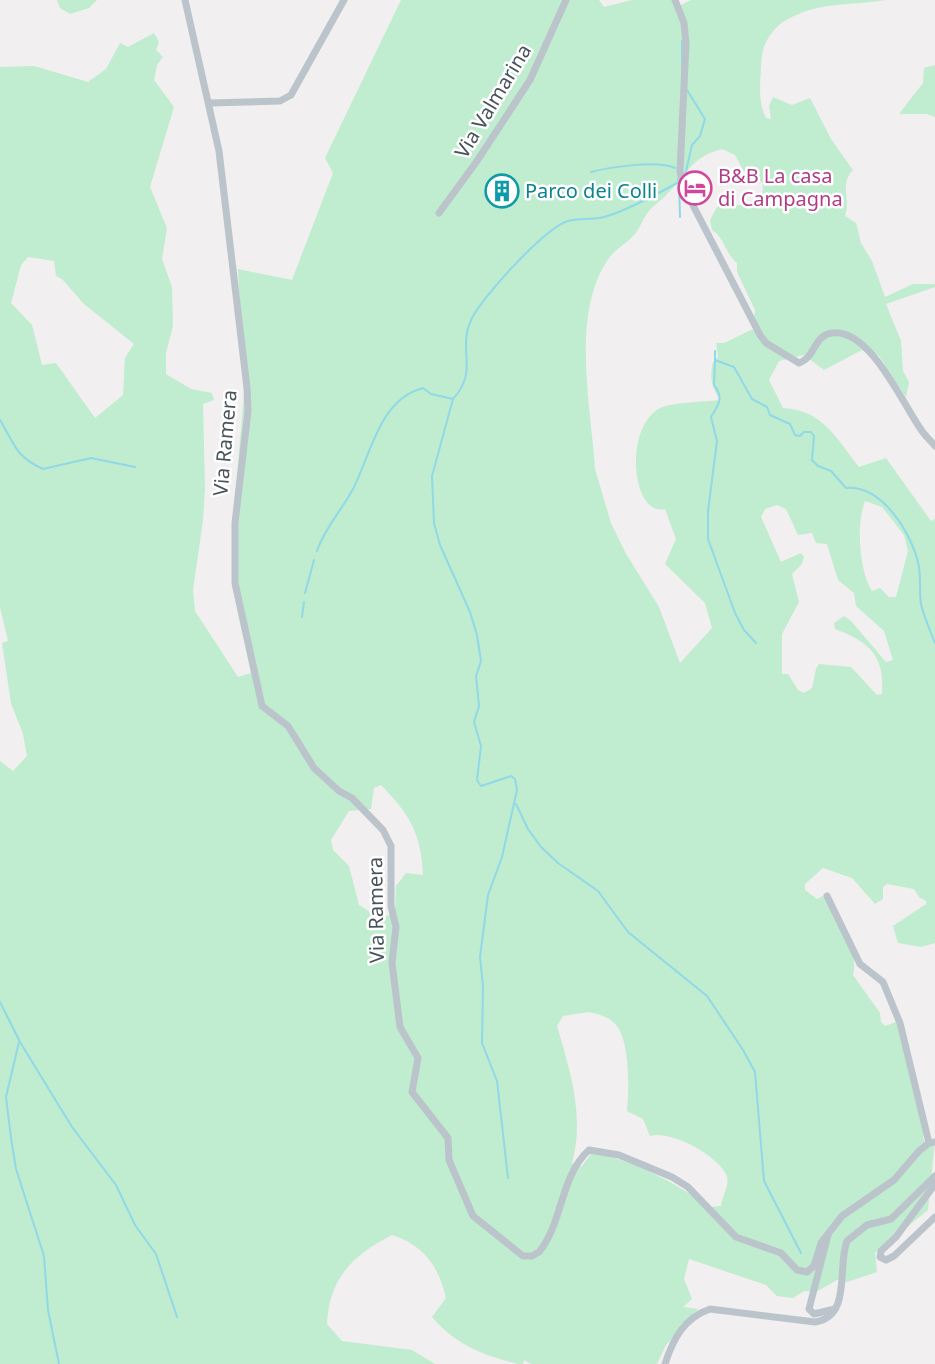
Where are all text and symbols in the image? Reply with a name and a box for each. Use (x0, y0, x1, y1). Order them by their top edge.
street label: Via Valmarina (448, 39, 537, 163)
place label: B&B La casa di Campagna (718, 162, 843, 212)
hotel icon: B&B La casa di Campagna (677, 170, 713, 206)
building icon: Parco dei Colli (484, 173, 520, 209)
place label: Parco dei Colli (525, 177, 657, 204)
street label: Via Ramera (206, 389, 243, 497)
street label: Via Ramera (361, 857, 390, 963)

